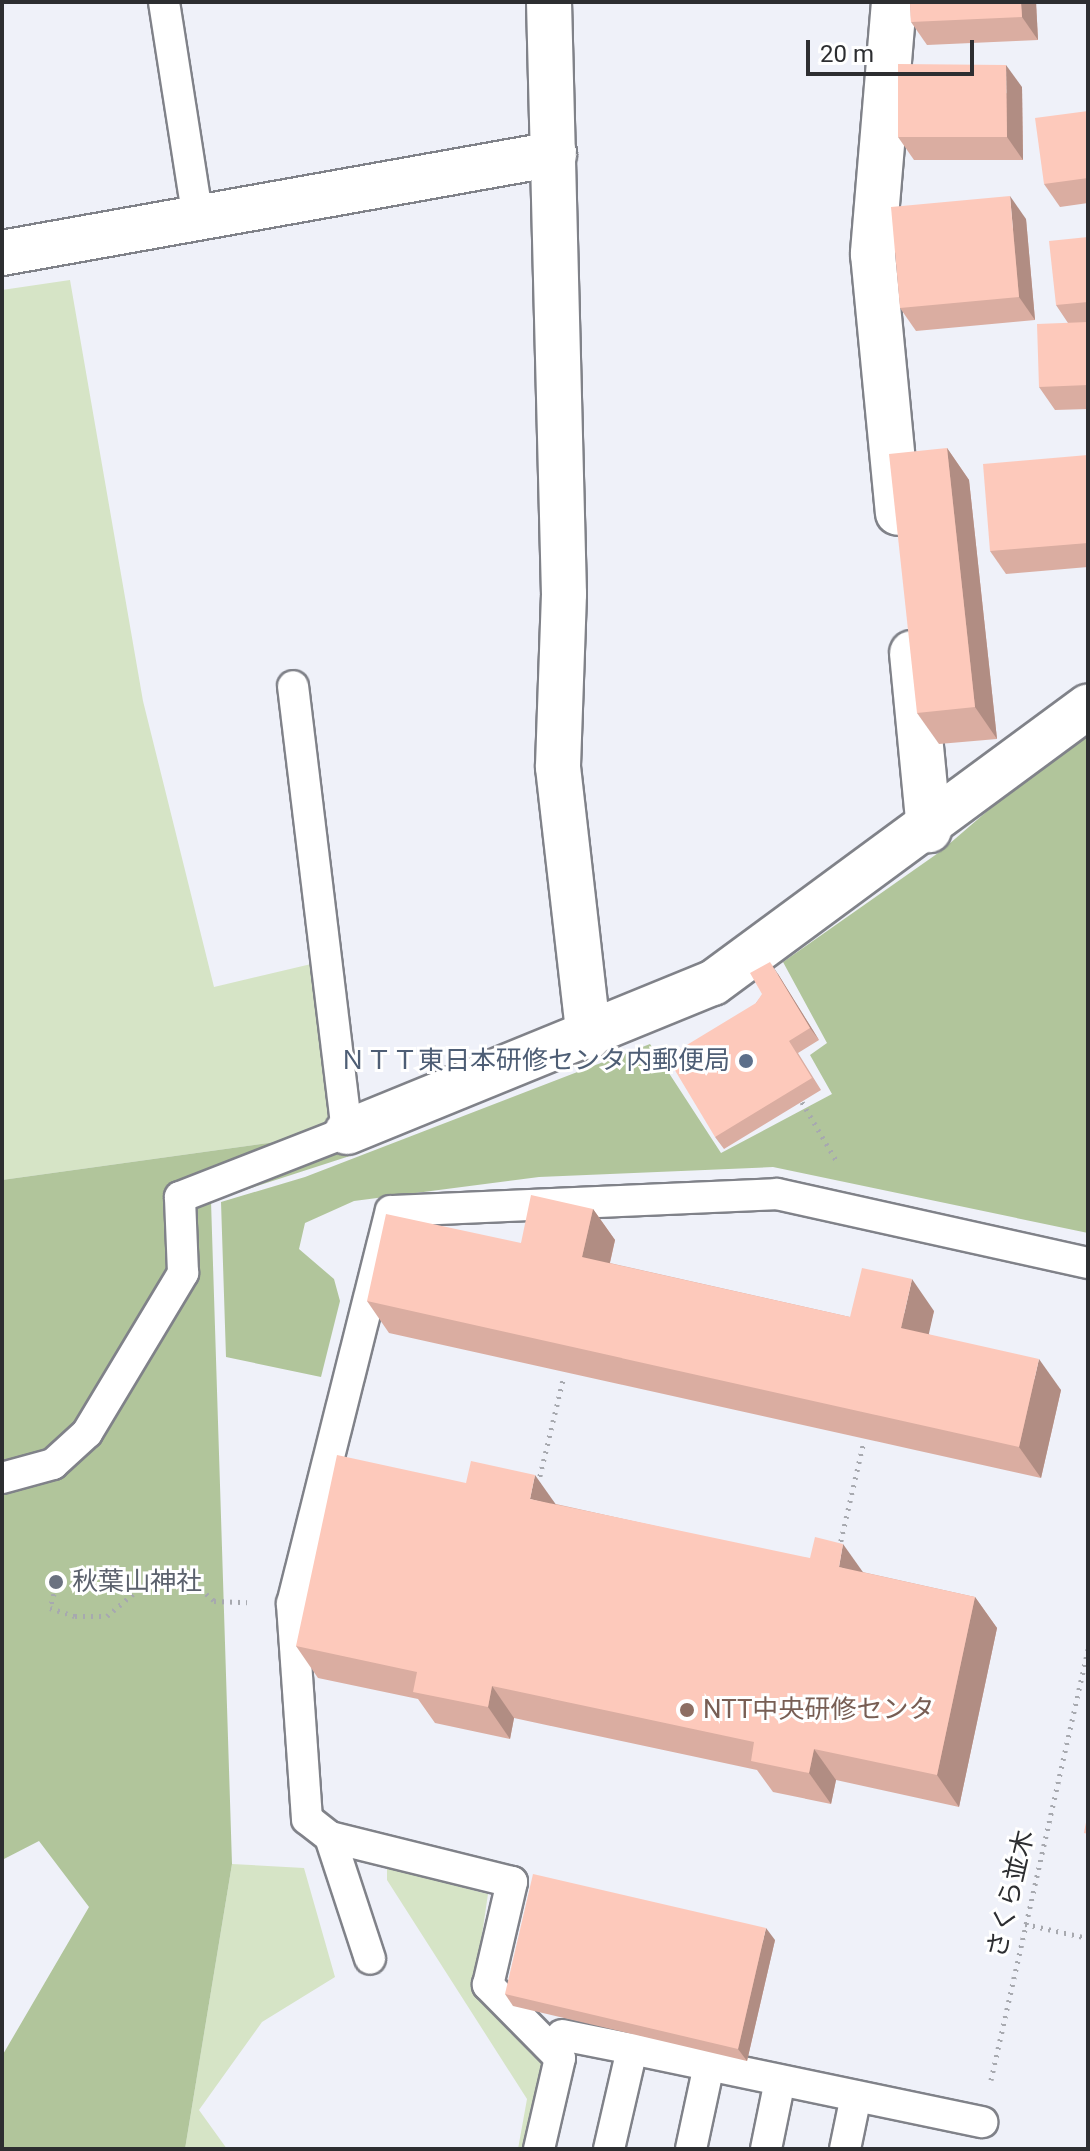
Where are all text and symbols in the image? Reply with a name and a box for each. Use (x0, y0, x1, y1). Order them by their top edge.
scale bar (810, 24, 978, 74)
text: 20 m (820, 40, 874, 68)
place label: ＮＴＴ東日本研修センタ内郵便局 (340, 1045, 730, 1077)
marker: ＮＴＴ東日本研修センタ内郵便局 (737, 1052, 755, 1070)
place label: 秋葉山神社 (72, 1566, 202, 1598)
marker: 秋葉山神社 (47, 1573, 65, 1591)
place label: NTT中央研修センタ (703, 1694, 934, 1726)
marker: NTT中央研修センタ (678, 1701, 696, 1719)
street label: さくら並木 (981, 1827, 1041, 1961)

